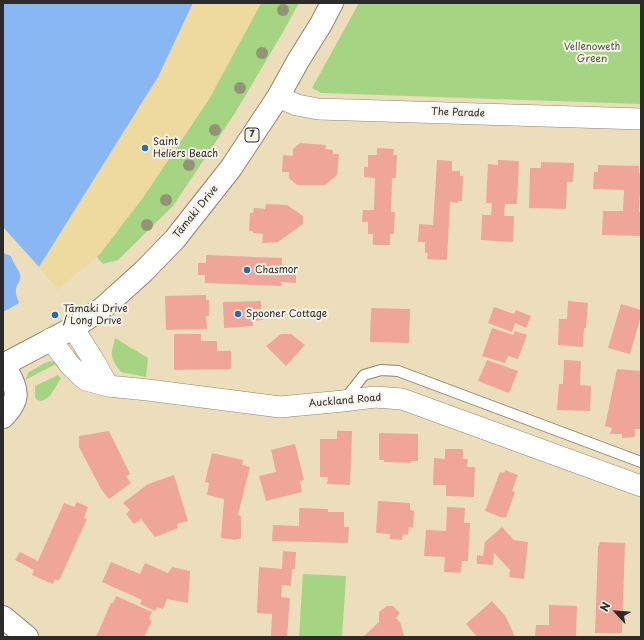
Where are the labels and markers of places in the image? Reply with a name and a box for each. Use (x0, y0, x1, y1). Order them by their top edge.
place label: Saint Heliers Beach (153, 136, 218, 160)
marker: Saint Heliers Beach (140, 143, 150, 153)
place label: Chasmor (255, 264, 298, 276)
marker: Chasmor (242, 265, 252, 275)
place label: Tāmaki Drive / Long Drive (63, 303, 128, 326)
place label: Spooner Cottage (246, 308, 327, 320)
marker: Spooner Cottage (233, 309, 243, 319)
marker: Tāmaki Drive / Long Drive (50, 310, 60, 320)

